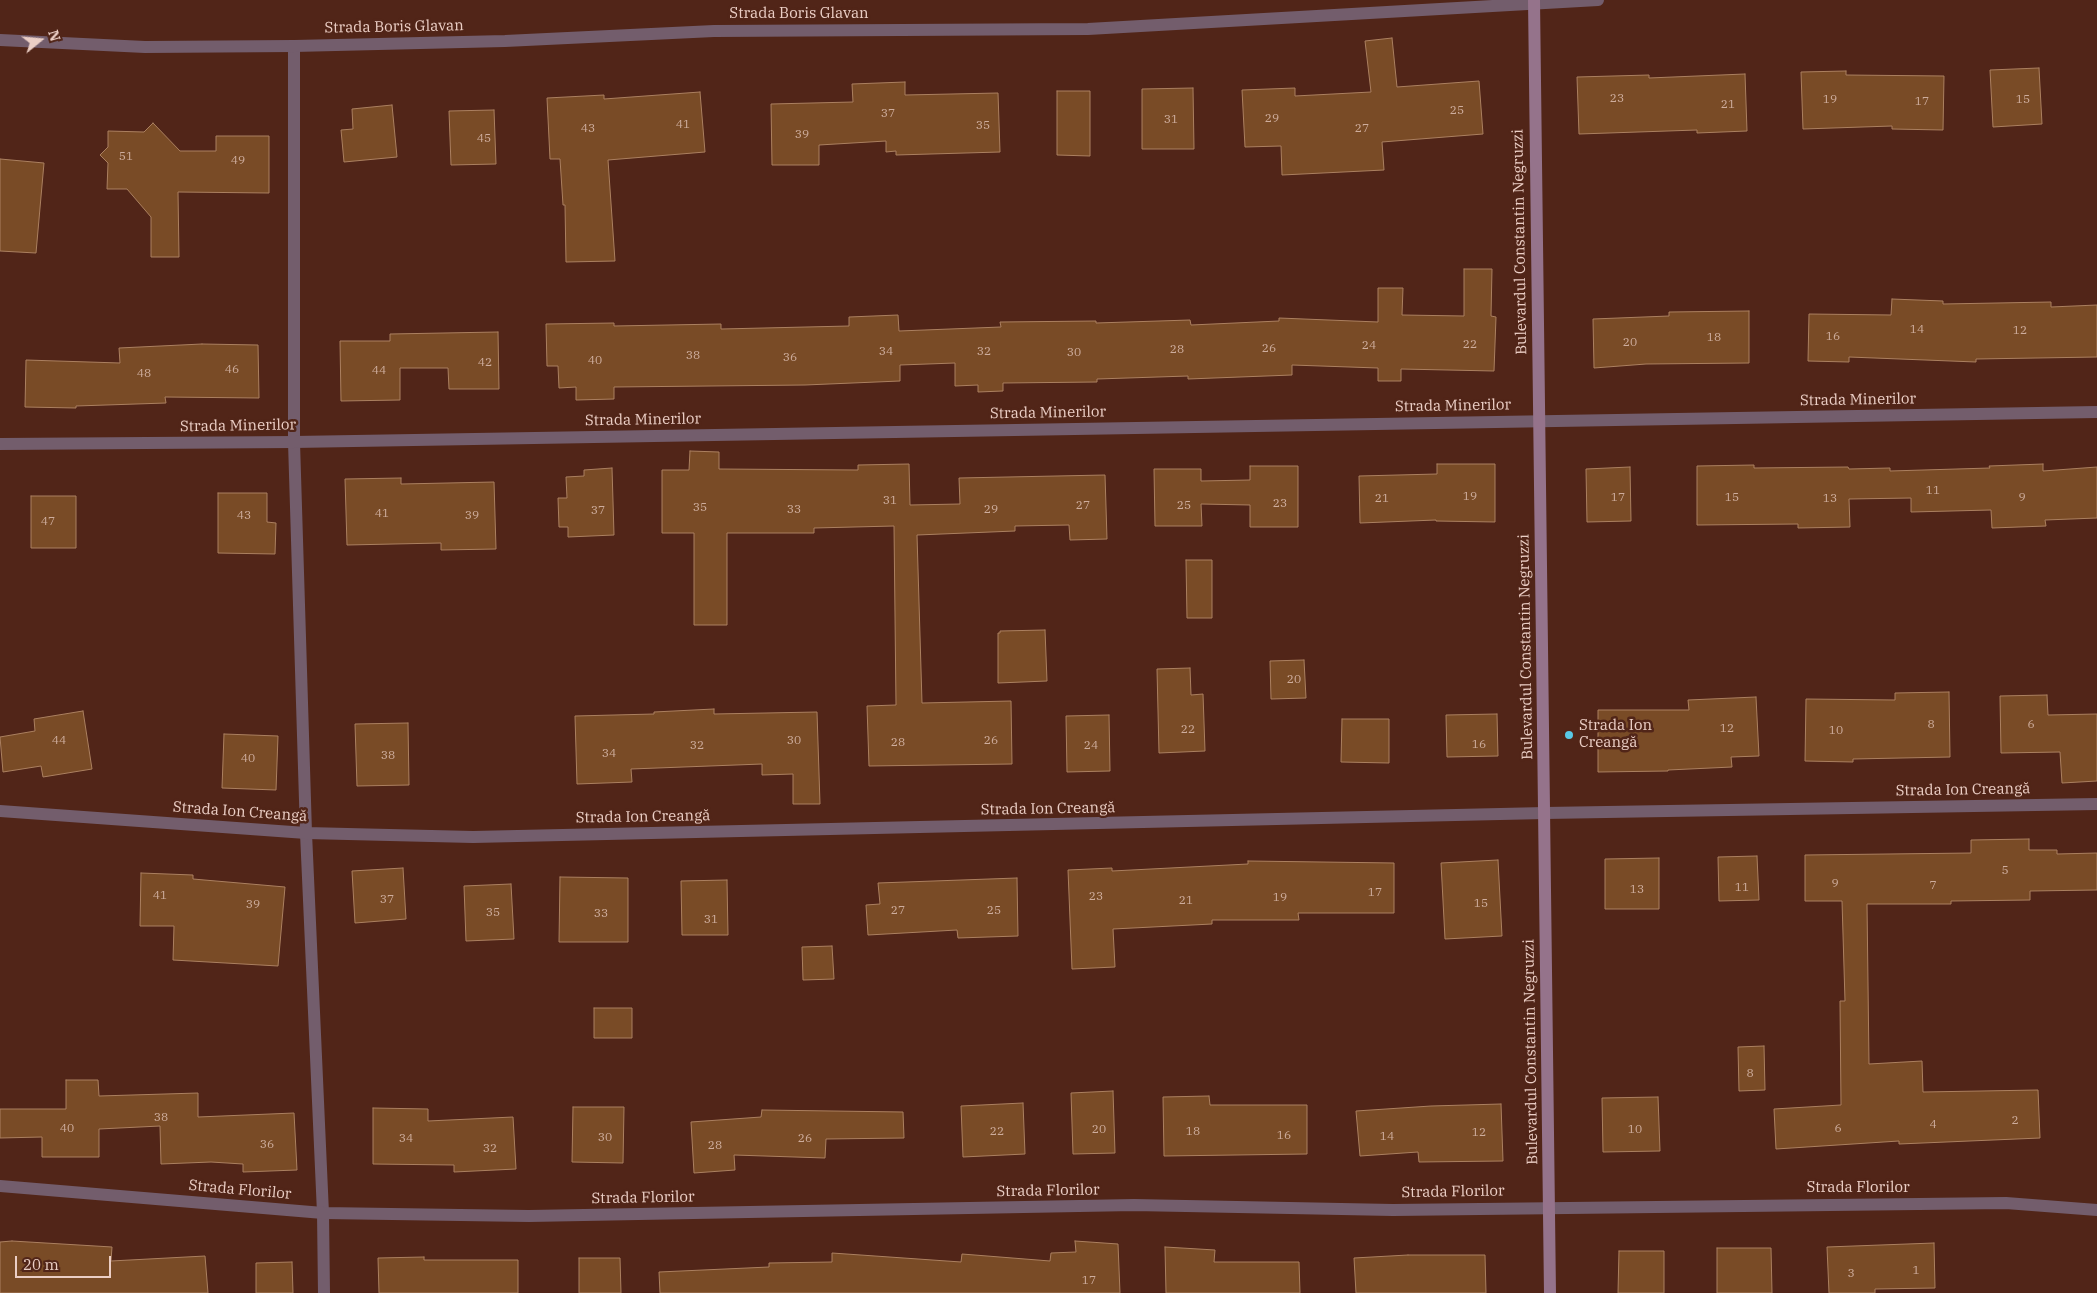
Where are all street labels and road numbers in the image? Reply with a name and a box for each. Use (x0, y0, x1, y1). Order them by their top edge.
street label: Strada Boris Glavan (729, 5, 869, 23)
street label: Strada Boris Glavan (324, 17, 464, 37)
street label: Bulevardul Constantin Negruzzi (1509, 129, 1531, 355)
street label: Strada Minerilor (1800, 390, 1916, 410)
street label: Strada Minerilor (1395, 396, 1511, 416)
street label: Strada Minerilor (990, 403, 1106, 423)
street label: Strada Minerilor (585, 410, 701, 430)
street label: Strada Minerilor (180, 416, 296, 436)
street label: Bulevardul Constantin Negruzzi (1515, 534, 1537, 760)
street label: Strada Ion Creangă (1895, 780, 2031, 800)
street label: Strada Ion Creangă (172, 798, 308, 826)
street label: Strada Ion Creangă (980, 799, 1116, 819)
street label: Strada Ion Creangă (575, 807, 711, 827)
street label: Bulevardul Constantin Negruzzi (1520, 939, 1542, 1165)
street label: Strada Florilor (188, 1177, 292, 1203)
street label: Strada Florilor (1806, 1179, 1910, 1197)
street label: Strada Florilor (996, 1181, 1100, 1201)
street label: Strada Florilor (1401, 1182, 1505, 1202)
street label: Strada Florilor (591, 1188, 695, 1208)

